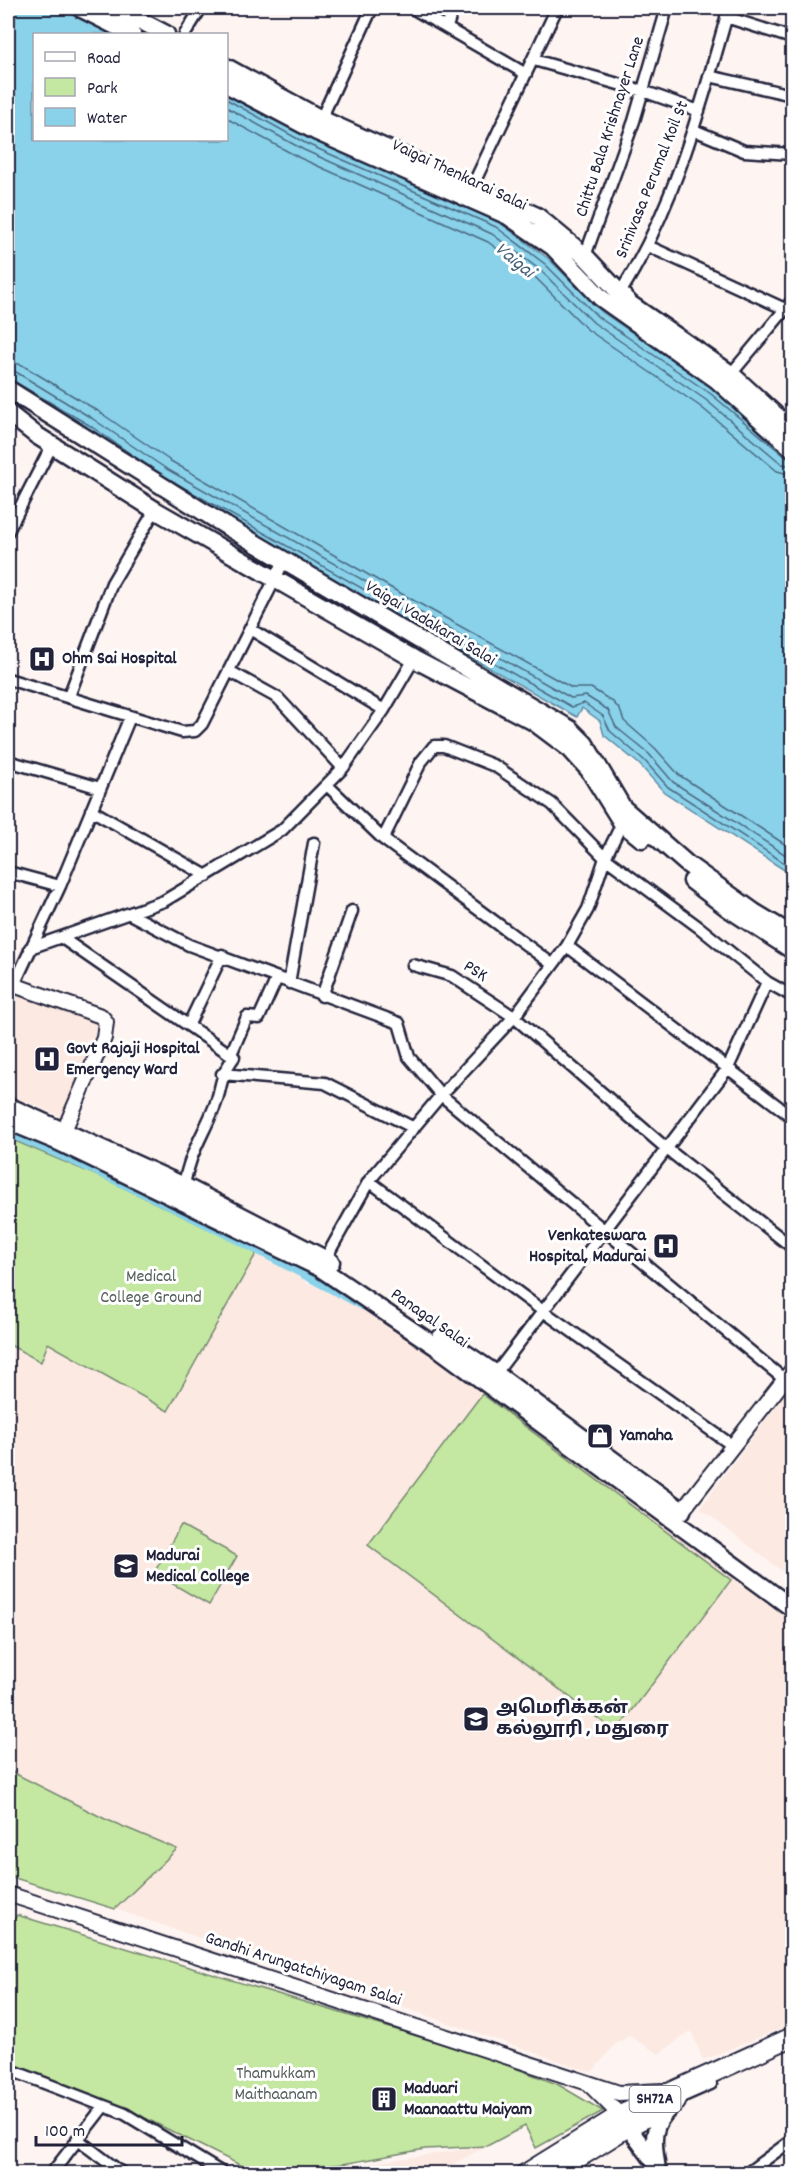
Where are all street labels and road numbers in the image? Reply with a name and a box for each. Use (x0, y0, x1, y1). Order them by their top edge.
street label: Chittu Bala Krishnayer Lane (570, 34, 652, 220)
street label: Srinivasa Perumal Koil St (610, 97, 696, 263)
street label: Vaigai Thenkarai Salai (387, 134, 531, 218)
street label: Vaigai Vadakarai Salai (360, 575, 500, 673)
street label: PSK (458, 955, 492, 989)
street label: Panagal Salai (385, 1283, 473, 1355)
street label: Gandhi Arungatchiyagam Salai (202, 1926, 404, 2014)
road number: SH72A (630, 2086, 680, 2112)

